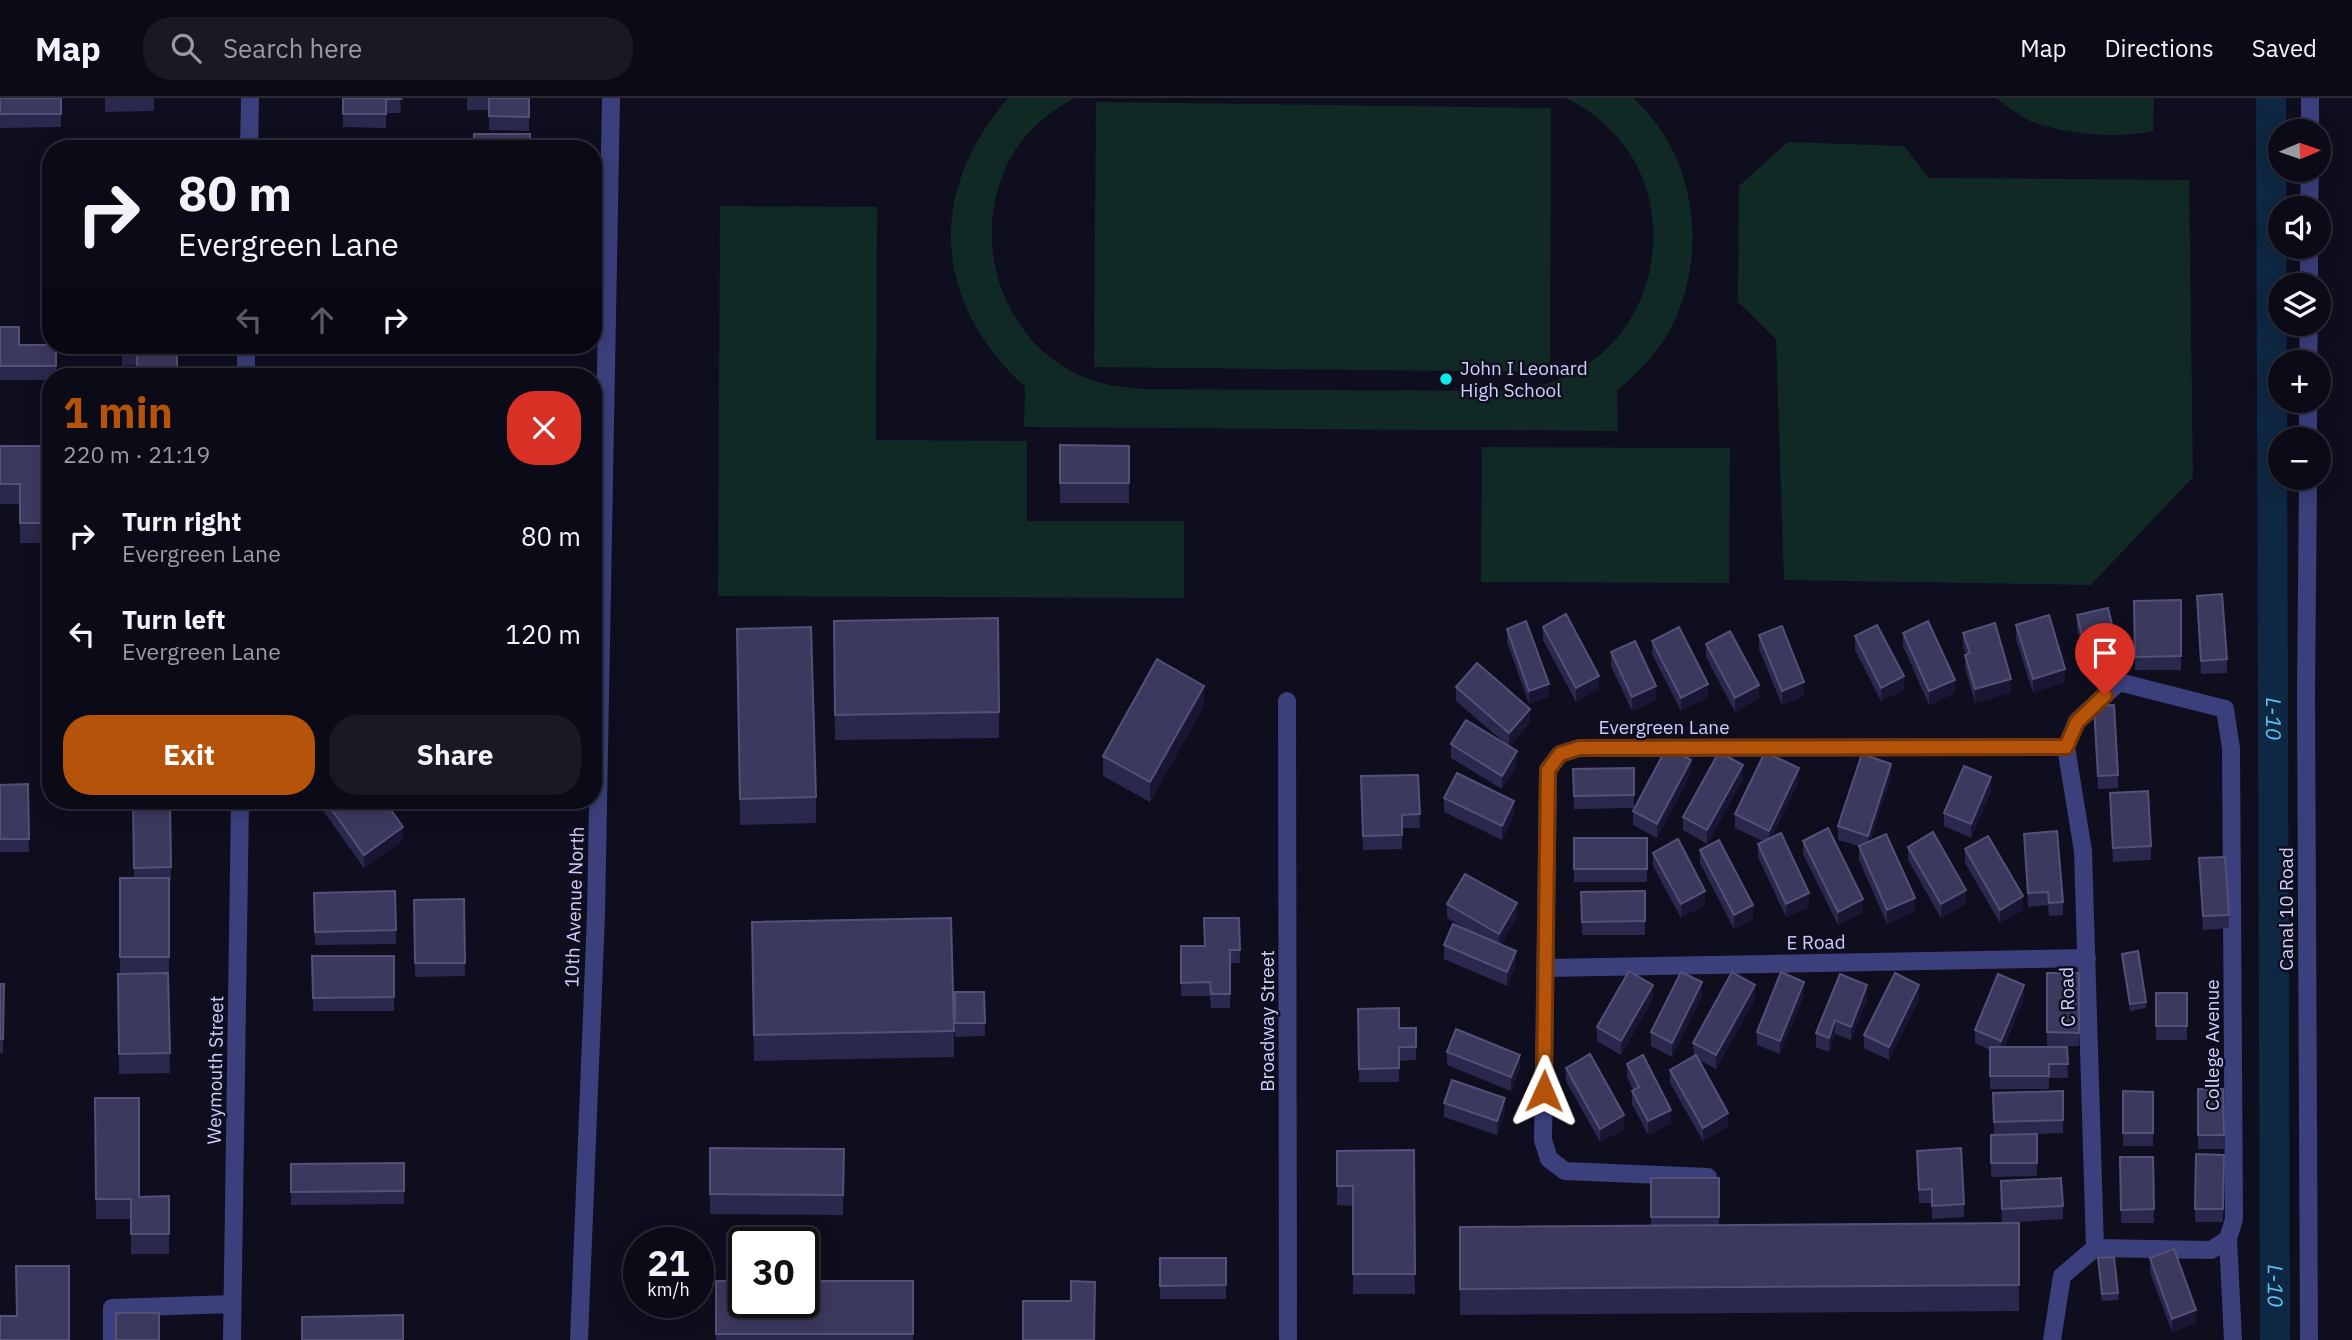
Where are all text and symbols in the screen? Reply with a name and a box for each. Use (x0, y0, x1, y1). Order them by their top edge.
search box (143, 17, 633, 80)
text: Map (35, 27, 101, 70)
icon: search (167, 29, 205, 67)
text: Search here (223, 31, 362, 65)
text: Map (2020, 32, 2066, 64)
text: Directions (2104, 32, 2214, 64)
text: Saved (2252, 32, 2317, 64)
north arrow (2268, 119, 2331, 182)
map controls (2268, 119, 2331, 490)
text: 80 m (178, 161, 292, 224)
icon: right (63, 168, 154, 259)
button: sound (2268, 196, 2331, 259)
text: Evergreen Lane (178, 223, 399, 265)
button: layers (2268, 273, 2331, 336)
icon: left (230, 301, 268, 339)
icon: ahead (303, 301, 341, 339)
icon: right (376, 301, 414, 339)
button: + (2268, 350, 2331, 413)
place label: John I Leonard High School (1460, 356, 1588, 402)
marker: John I Leonard High School (1438, 371, 1454, 387)
text: 1 min (63, 385, 173, 440)
button: close (507, 391, 581, 465)
button: − (2268, 427, 2331, 490)
text: 220 m · 21:19 (63, 439, 210, 469)
text: Turn right (122, 504, 241, 538)
icon: right (63, 517, 101, 555)
text: 80 m (521, 519, 581, 553)
text: Evergreen Lane (122, 538, 281, 568)
text: Turn left (122, 602, 225, 636)
icon: left (63, 615, 101, 653)
text: 120 m (505, 617, 581, 651)
pin (2075, 623, 2135, 695)
icon: arrive (2086, 634, 2124, 672)
text: Evergreen Lane (122, 636, 281, 666)
water label: L-10 (2260, 698, 2288, 740)
button: Exit (63, 715, 315, 795)
button: Share (329, 715, 581, 795)
street label: Evergreen Lane (1598, 715, 1730, 739)
street label: 10th Avenue North (559, 826, 589, 988)
street label: Canal 10 Road (2274, 847, 2298, 971)
street label: E Road (1786, 929, 1846, 955)
street label: Broadway Street (1255, 950, 1279, 1092)
street label: C Road (2054, 967, 2080, 1027)
street label: College Avenue (2200, 979, 2224, 1111)
street label: Weymouth Street (202, 996, 228, 1144)
position arrow (1507, 1054, 1581, 1128)
speed limit sign: 30 (728, 1227, 819, 1318)
text: 21 (647, 1240, 690, 1286)
water label: L-10 (2262, 1265, 2290, 1307)
text: km/h (647, 1278, 690, 1301)

